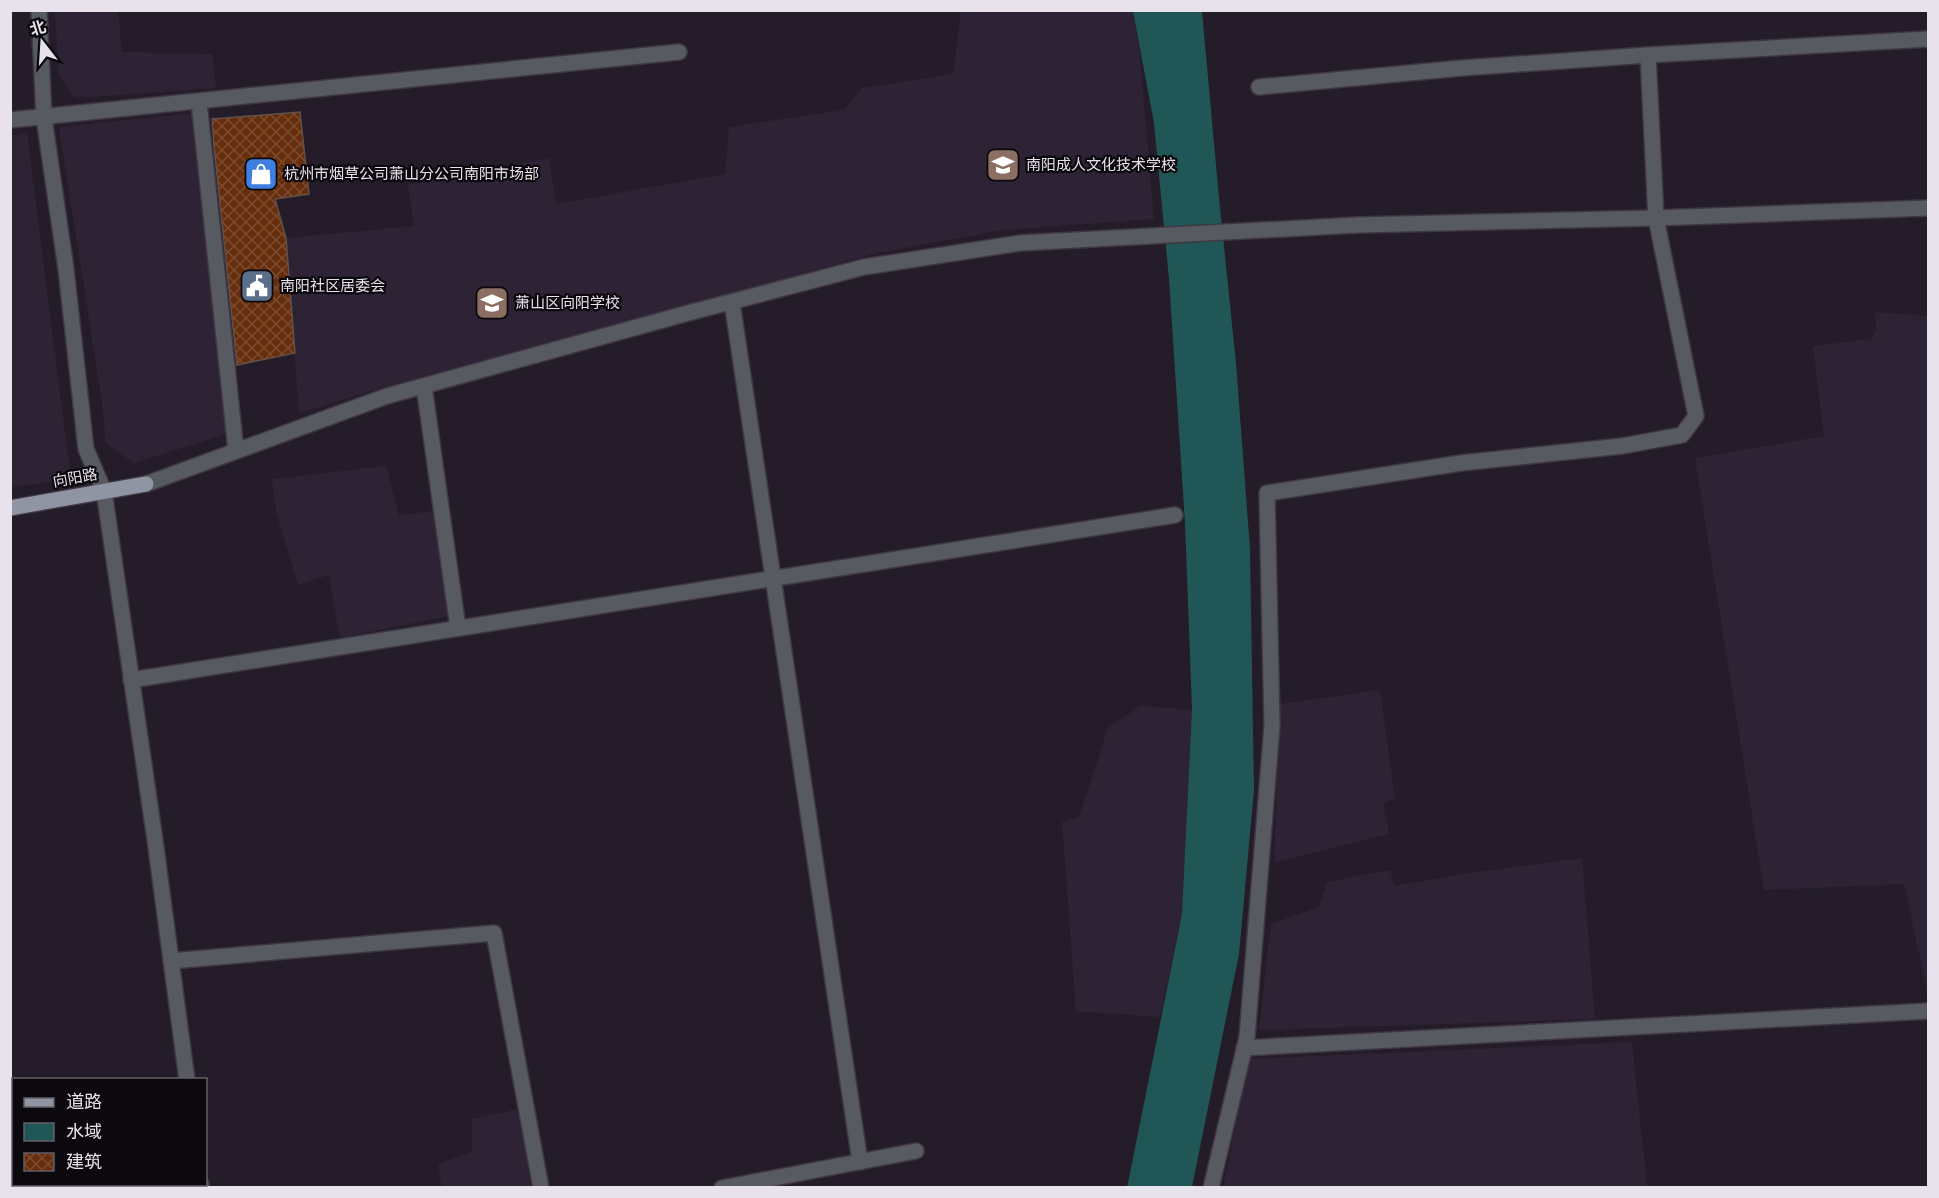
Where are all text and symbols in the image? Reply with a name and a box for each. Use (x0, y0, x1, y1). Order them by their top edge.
north arrow (12, 12, 72, 72)
text: 北 (27, 17, 48, 40)
school or university icon: 南阳成人文化技术学校 (985, 147, 1021, 183)
shop icon: 杭州市烟草公司萧山分公司南阳市场部 (243, 156, 279, 192)
place label: 南阳成人文化技术学校 (1026, 156, 1176, 174)
place label: 杭州市烟草公司萧山分公司南阳市场部 (284, 165, 539, 183)
public building icon: 南阳社区居委会 (239, 268, 275, 304)
place label: 南阳社区居委会 (280, 277, 385, 295)
school or university icon: 萧山区向阳学校 (474, 285, 510, 321)
place label: 萧山区向阳学校 (515, 294, 620, 312)
street label: 向阳路 (51, 465, 99, 491)
legend (12, 1078, 207, 1186)
text: 道路 (66, 1091, 102, 1112)
text: 水域 (66, 1121, 102, 1142)
text: 建筑 (66, 1151, 102, 1172)

